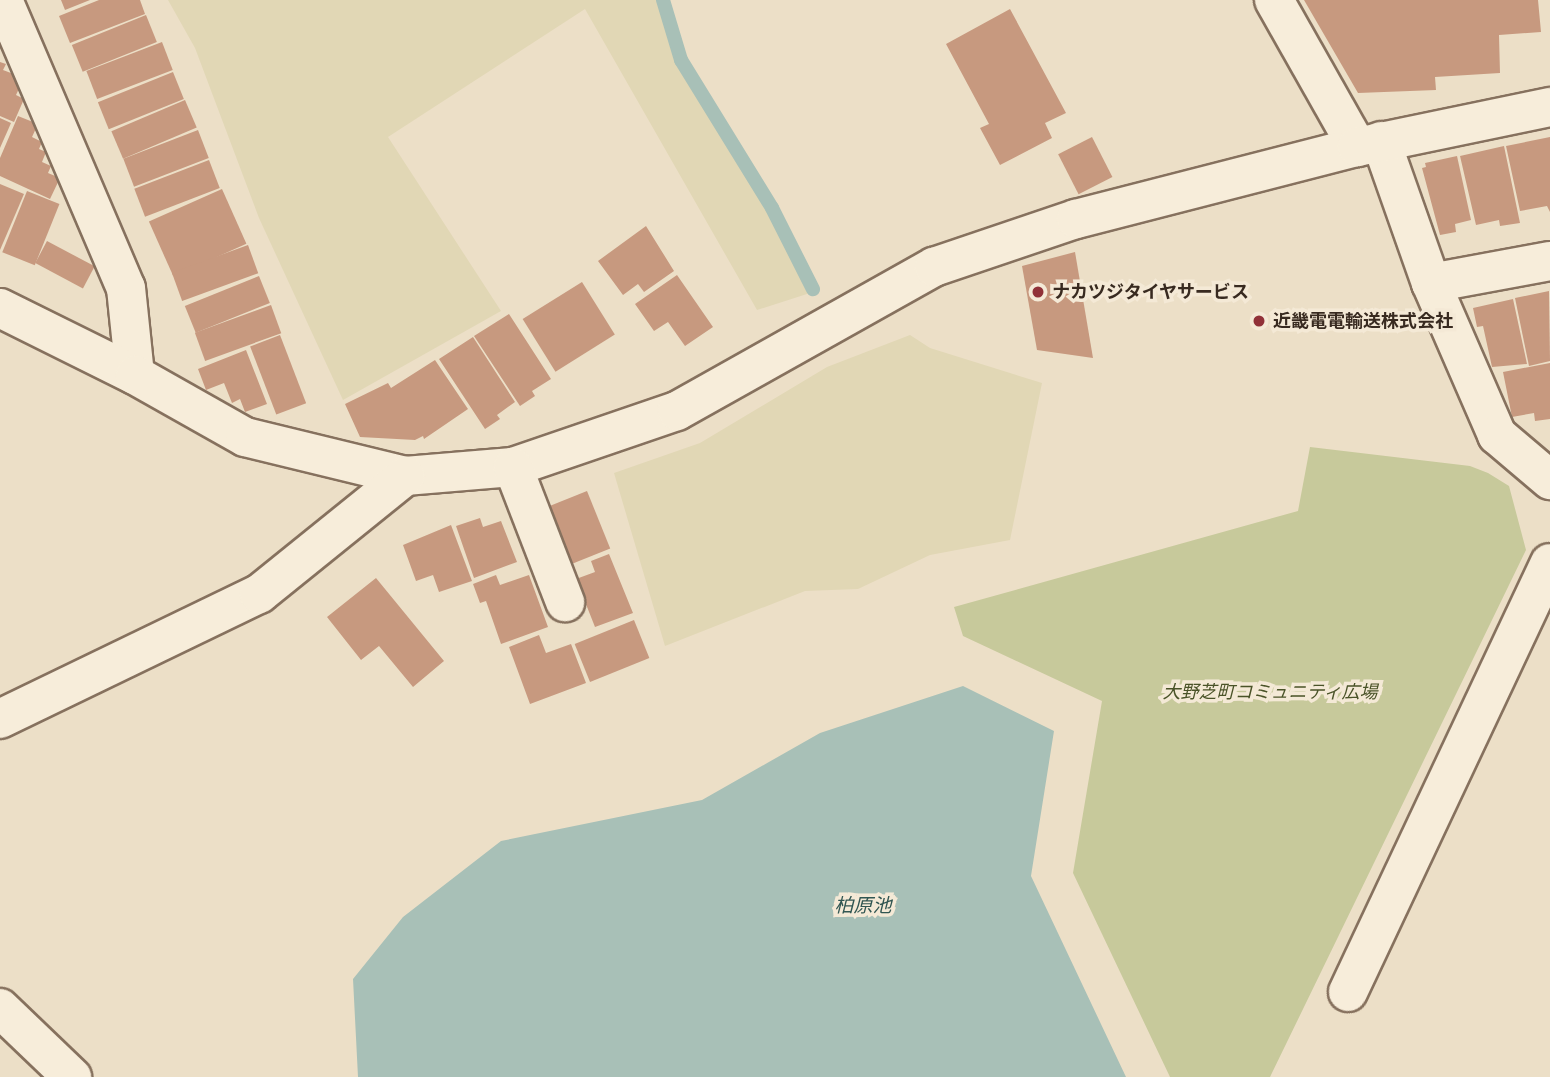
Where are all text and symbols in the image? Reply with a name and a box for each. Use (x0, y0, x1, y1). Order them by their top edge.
place label: ナカツジタイヤサービス (1052, 281, 1250, 303)
marker: ナカツジタイヤサービス (1030, 284, 1046, 300)
place label: 近畿電電輸送株式会社 (1273, 310, 1453, 332)
marker: 近畿電電輸送株式会社 (1251, 313, 1267, 329)
park label: 大野芝町コミュニティ広場 (1162, 681, 1378, 703)
water label: 柏原池 (835, 895, 891, 917)

